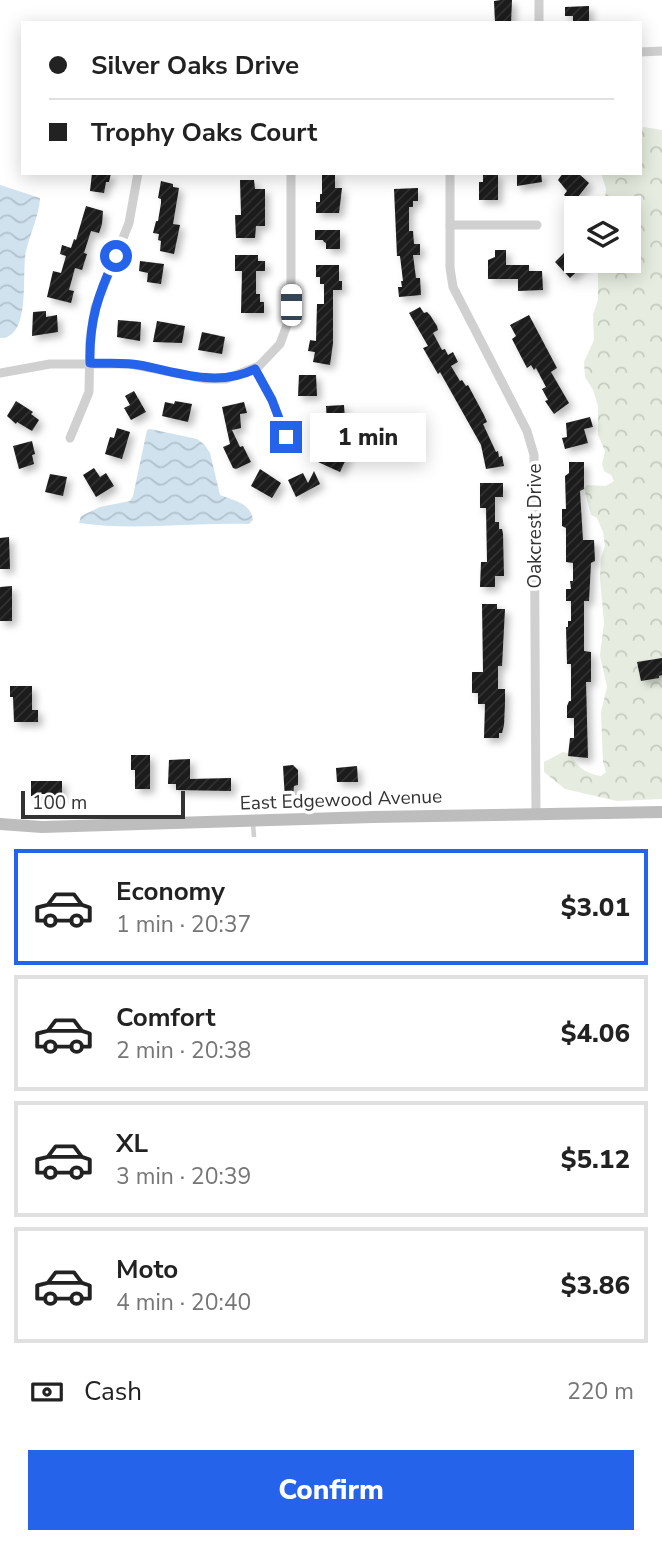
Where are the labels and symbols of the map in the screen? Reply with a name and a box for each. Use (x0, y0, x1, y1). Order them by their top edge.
route start (100, 240, 132, 272)
car (281, 284, 302, 326)
callout: 1 min (310, 412, 426, 462)
route end (270, 421, 302, 453)
street label: Oakcrest Drive (522, 463, 548, 589)
street label: East Edgewood Avenue (239, 783, 443, 817)
scale bar (21, 788, 186, 820)

